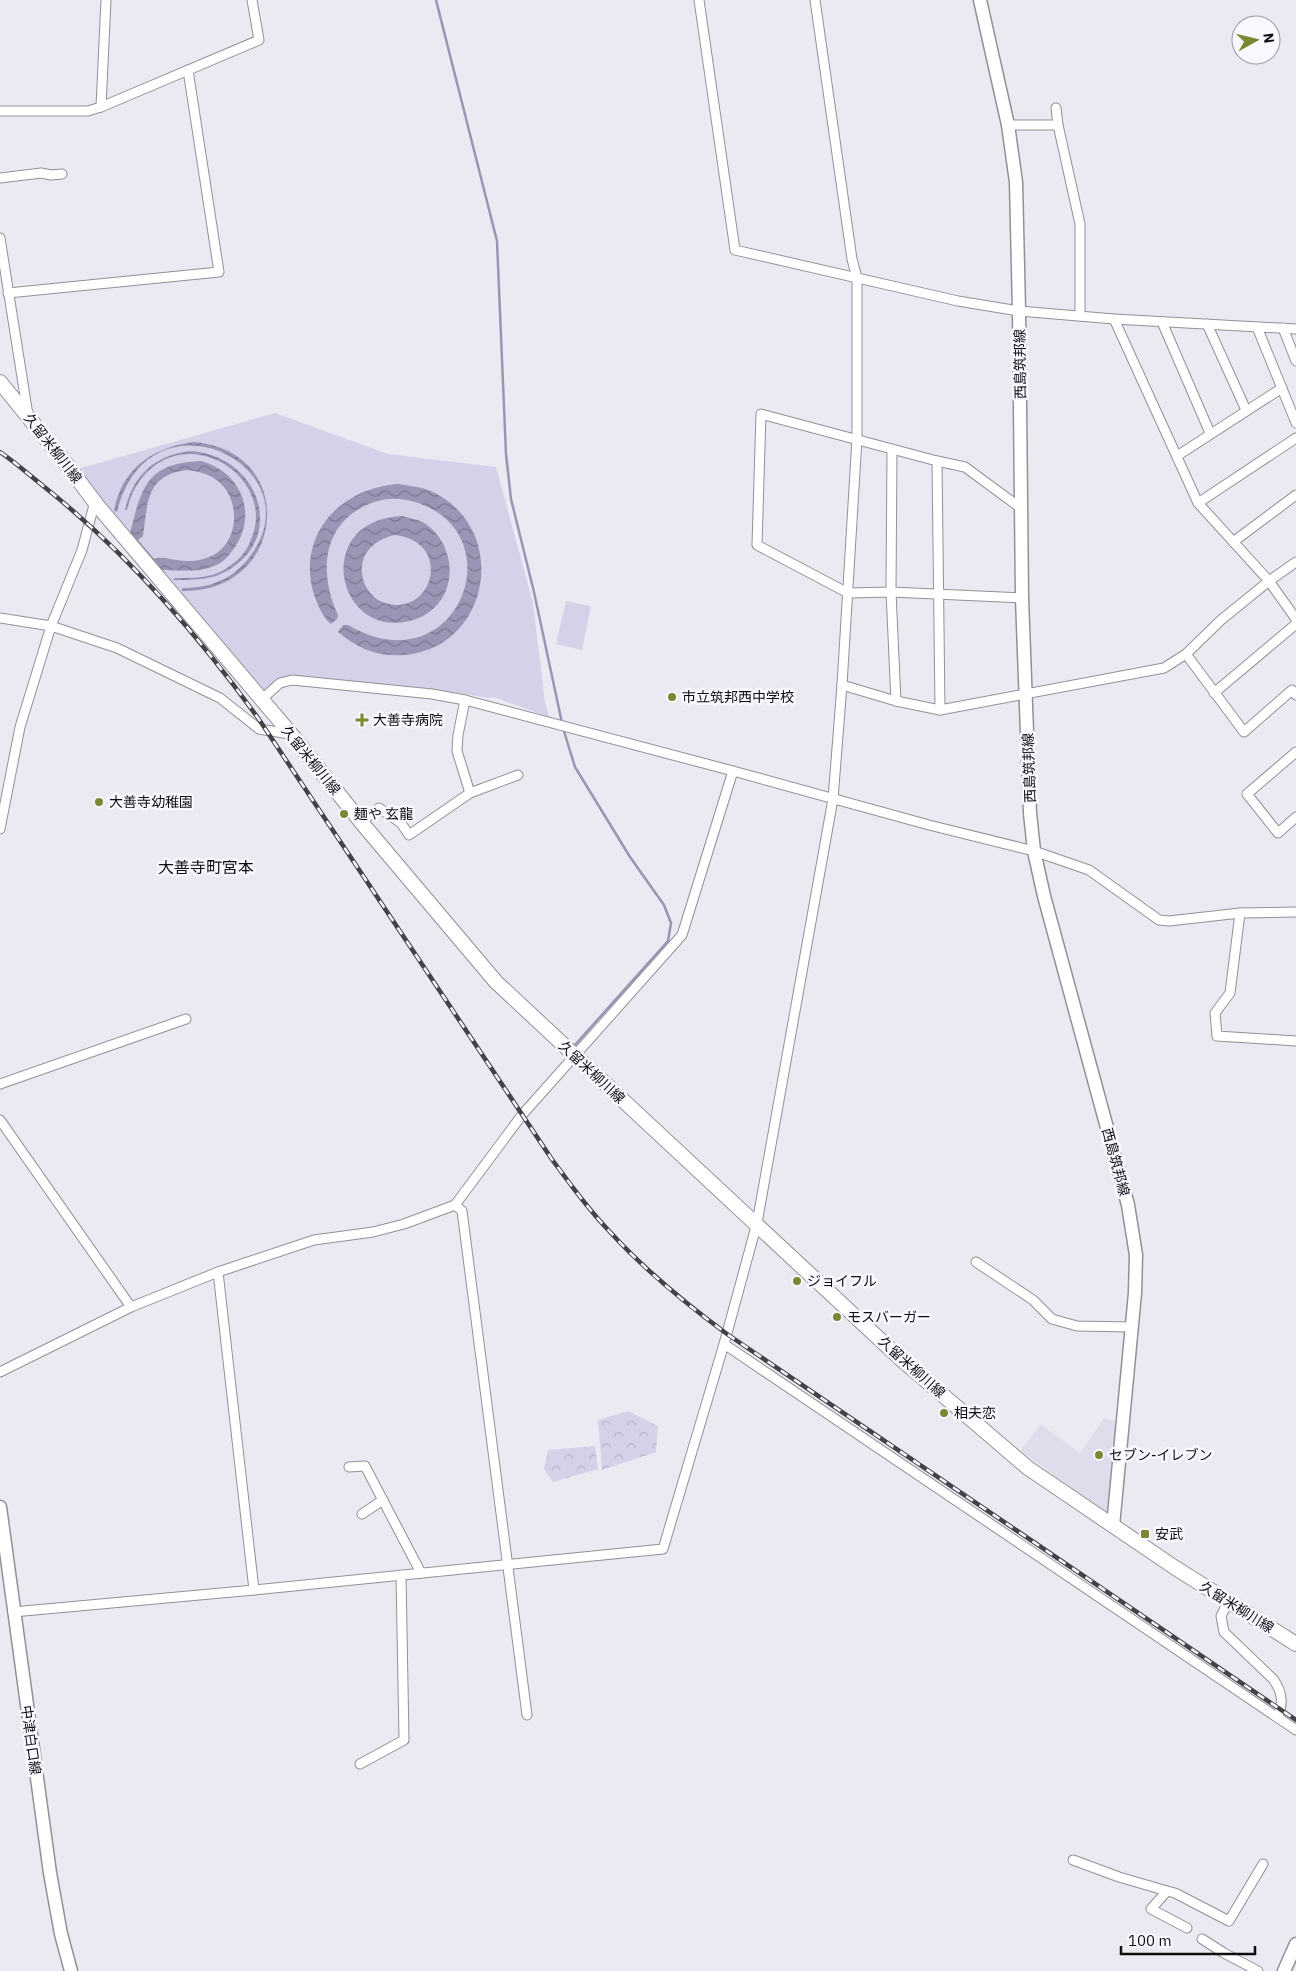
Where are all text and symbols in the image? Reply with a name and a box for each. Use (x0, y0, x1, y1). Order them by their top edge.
north arrow (1231, 15, 1281, 65)
text: N (1259, 32, 1278, 44)
street label: 西島筑邦線 (1010, 329, 1030, 399)
street label: 久留米柳川線 (20, 409, 86, 487)
place label: 市立筑邦西中学校 (682, 688, 794, 706)
marker: 市立筑邦西中学校 (666, 691, 678, 703)
place label: 大善寺病院 (373, 711, 443, 729)
marker: 大善寺病院 (355, 713, 369, 727)
street label: 久留米柳川線 (278, 722, 344, 798)
street label: 西島筑邦線 (1019, 733, 1039, 803)
place label: 大善寺幼稚園 (109, 793, 193, 811)
marker: 大善寺幼稚園 (93, 796, 105, 808)
place label: 麺や 玄龍 (354, 805, 413, 823)
marker: 麺や 玄龍 (338, 808, 350, 820)
district label: 大善寺町宮本 (158, 857, 254, 877)
street label: 久留米柳川線 (555, 1037, 629, 1107)
street label: 西島筑邦線 (1098, 1126, 1134, 1198)
place label: ジョイフル (807, 1272, 877, 1290)
marker: ジョイフル (791, 1275, 803, 1287)
place label: モスバーガー (847, 1308, 931, 1326)
marker: モスバーガー (831, 1311, 843, 1323)
street label: 久留米柳川線 (875, 1332, 949, 1402)
place label: 相夫恋 (954, 1404, 996, 1422)
marker: 相夫恋 (938, 1407, 950, 1419)
place label: セブン-イレブン (1109, 1446, 1213, 1464)
marker: セブン-イレブン (1093, 1449, 1105, 1461)
place label: 安武 (1155, 1525, 1183, 1543)
marker: 安武 (1139, 1528, 1151, 1540)
street label: 久留米柳川線 (1197, 1577, 1277, 1637)
street label: 中津白口線 (17, 1704, 45, 1776)
scale bar (1121, 1924, 1255, 1956)
text: 100 m (1128, 1931, 1172, 1950)

